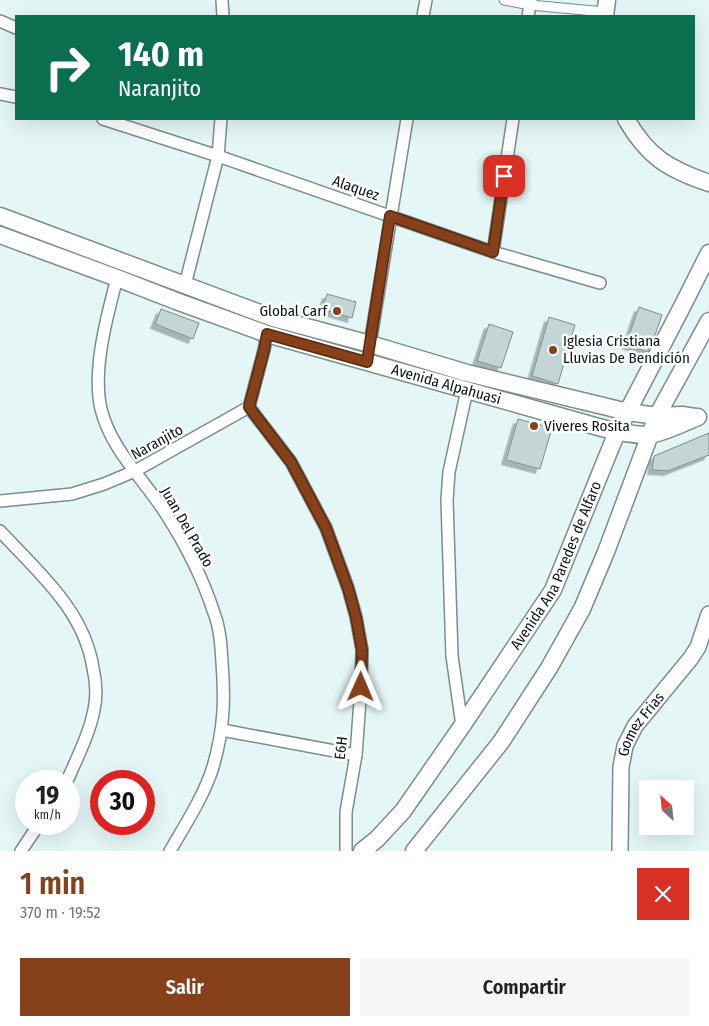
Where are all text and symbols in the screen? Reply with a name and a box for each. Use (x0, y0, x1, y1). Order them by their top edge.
text: 140 m (118, 33, 204, 75)
icon: right (35, 35, 100, 100)
text: Naranjito (118, 75, 201, 102)
pin (483, 155, 525, 197)
icon: arrive (490, 162, 518, 190)
street label: Alaquez (330, 172, 382, 204)
place label: Global Carf (259, 302, 328, 320)
marker: Global Carf (331, 305, 343, 317)
place label: Iglesia Cristiana Lluvias De Bendición (563, 332, 690, 367)
marker: Iglesia Cristiana Lluvias De Bendición (547, 344, 559, 356)
street label: Avenida Alpahuasi (390, 360, 503, 408)
place label: Viveres Rosita (544, 417, 630, 435)
street label: Naranjito (128, 420, 186, 464)
marker: Viveres Rosita (528, 420, 540, 432)
street label: Avenida Ana Paredes de Alfaro (507, 478, 605, 653)
street label: Juan Del Prado (157, 484, 217, 571)
position arrow (334, 660, 386, 712)
street label: Gomez Frias (614, 689, 668, 758)
street label: E6H (331, 735, 351, 761)
speed limit sign: 30 (90, 770, 155, 835)
north arrow (639, 780, 694, 835)
map controls (639, 780, 694, 835)
text: 19 (36, 781, 59, 811)
text: km/h (34, 808, 61, 822)
text: 1 min (20, 866, 85, 902)
button: close (637, 868, 689, 920)
text: 370 m · 19:52 (20, 903, 100, 922)
button: Salir (20, 958, 350, 1016)
button: Compartir (360, 958, 689, 1016)

